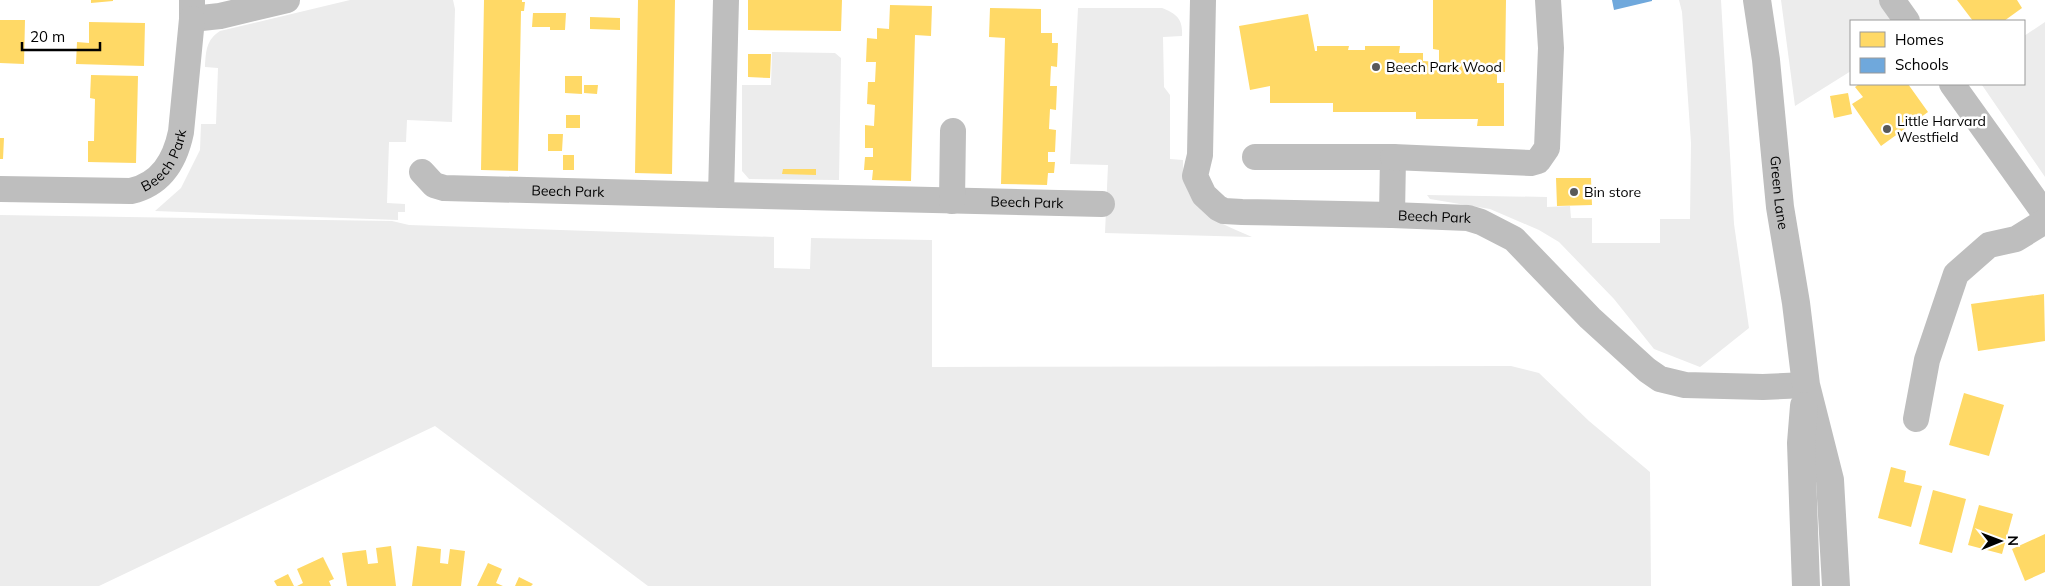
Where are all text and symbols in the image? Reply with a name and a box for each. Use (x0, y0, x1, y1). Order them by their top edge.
scale bar (22, 20, 100, 52)
legend (1850, 20, 2025, 85)
text: 20 m (30, 27, 65, 46)
text: Homes (1895, 30, 1944, 49)
text: Schools (1895, 55, 1949, 74)
place label: Beech Park Wood (1386, 58, 1502, 76)
marker: Beech Park Wood (1370, 61, 1382, 73)
place label: Little Harvard Westfield (1897, 112, 1986, 146)
marker: Little Harvard Westfield (1881, 123, 1893, 135)
street label: Beech Park (138, 127, 190, 196)
street label: Green Lane (1766, 155, 1793, 231)
street label: Beech Park (531, 181, 605, 201)
place label: Bin store (1584, 183, 1641, 201)
marker: Bin store (1568, 186, 1580, 198)
street label: Beech Park (990, 192, 1064, 212)
street label: Beech Park (1398, 206, 1472, 227)
north arrow (1975, 516, 2025, 566)
text: N (2004, 535, 2022, 546)

